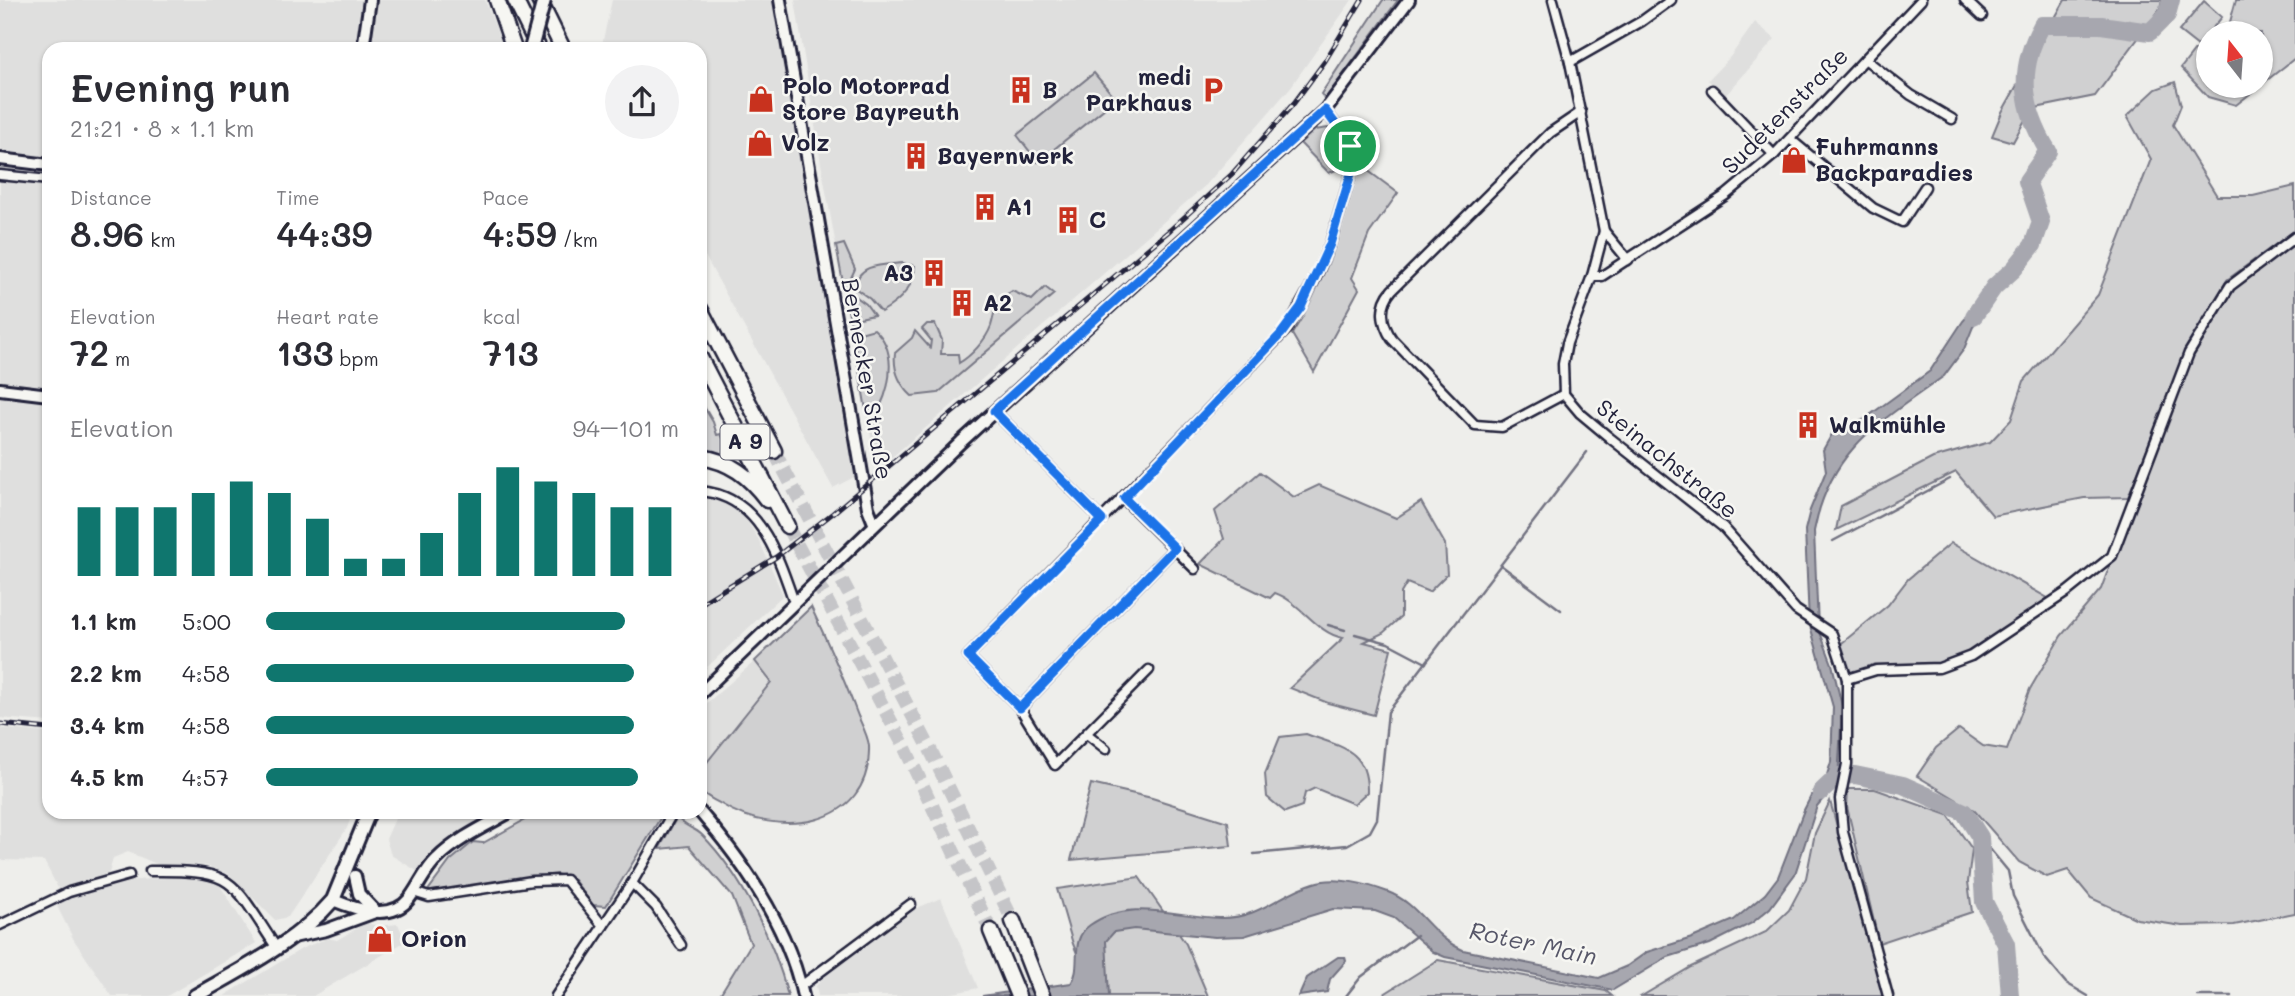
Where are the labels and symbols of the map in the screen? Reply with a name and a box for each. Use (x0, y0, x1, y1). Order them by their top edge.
north arrow (2196, 21, 2273, 98)
street label: Sudetenstraße (1714, 40, 1854, 180)
place label: medi Parkhaus (1086, 61, 1192, 117)
place label: Polo Motorrad Store Bayreuth (782, 70, 959, 126)
place label: B (1042, 74, 1058, 104)
building icon: B (1006, 75, 1036, 105)
parking icon: medi Parkhaus (1198, 75, 1228, 105)
shop icon: Polo Motorrad Store Bayreuth (746, 84, 776, 114)
pin (1320, 116, 1380, 176)
place label: Volz (781, 127, 829, 157)
shop icon: Volz (745, 128, 775, 158)
place label: Fuhrmanns Backparadies (1815, 131, 1973, 187)
place label: Bayernwerk (937, 140, 1074, 170)
building icon: Bayernwerk (901, 141, 931, 171)
shop icon: Fuhrmanns Backparadies (1779, 145, 1809, 175)
place label: A1 (1006, 191, 1032, 221)
building icon: A1 (970, 192, 1000, 222)
place label: C (1089, 204, 1106, 234)
building icon: C (1053, 205, 1083, 235)
place label: A3 (883, 257, 913, 287)
building icon: A3 (919, 258, 949, 288)
street label: Bernecker Straße (836, 276, 900, 482)
place label: A2 (983, 287, 1012, 317)
building icon: A2 (947, 288, 977, 318)
street label: Steinachstraße (1591, 392, 1745, 525)
place label: Walkmühle (1829, 409, 1946, 439)
building icon: Walkmühle (1793, 410, 1823, 440)
road number: A 9 (720, 424, 770, 460)
water label: Roter Main (1467, 914, 1600, 971)
place label: Orion (401, 923, 467, 953)
shop icon: Orion (365, 924, 395, 954)

